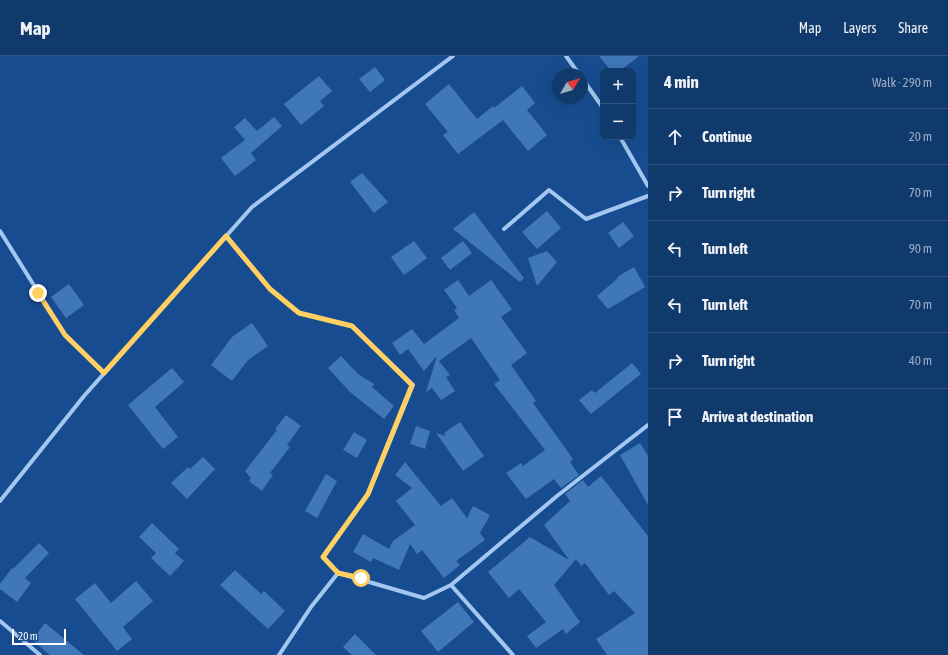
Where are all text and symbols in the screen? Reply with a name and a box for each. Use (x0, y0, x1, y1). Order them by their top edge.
text: Map (20, 17, 51, 39)
text: Map (799, 20, 821, 36)
text: Layers (843, 20, 876, 36)
text: Share (898, 20, 928, 36)
north arrow (552, 68, 588, 104)
map controls (600, 68, 636, 140)
button: + (600, 68, 636, 104)
text: 4 min (664, 72, 699, 92)
text: Walk · 290 m (872, 75, 932, 90)
button: − (600, 104, 636, 140)
icon: ahead (664, 126, 686, 148)
text: Continue (702, 128, 752, 145)
text: 20 m (909, 129, 932, 144)
icon: right (664, 182, 686, 204)
text: Turn right (702, 184, 755, 201)
text: 70 m (909, 185, 932, 200)
icon: left (664, 238, 686, 260)
text: Turn left (702, 240, 748, 257)
text: 90 m (909, 241, 932, 256)
route end (29, 284, 47, 302)
icon: left (664, 294, 686, 316)
text: Turn left (702, 296, 748, 313)
text: 70 m (909, 297, 932, 312)
icon: right (664, 350, 686, 372)
text: Turn right (702, 352, 755, 369)
text: 40 m (909, 353, 932, 368)
icon: arrive (664, 406, 686, 428)
text: Arrive at destination (702, 408, 813, 425)
route start (352, 569, 370, 587)
scale bar (12, 627, 66, 646)
text: 20 m (18, 630, 38, 642)

